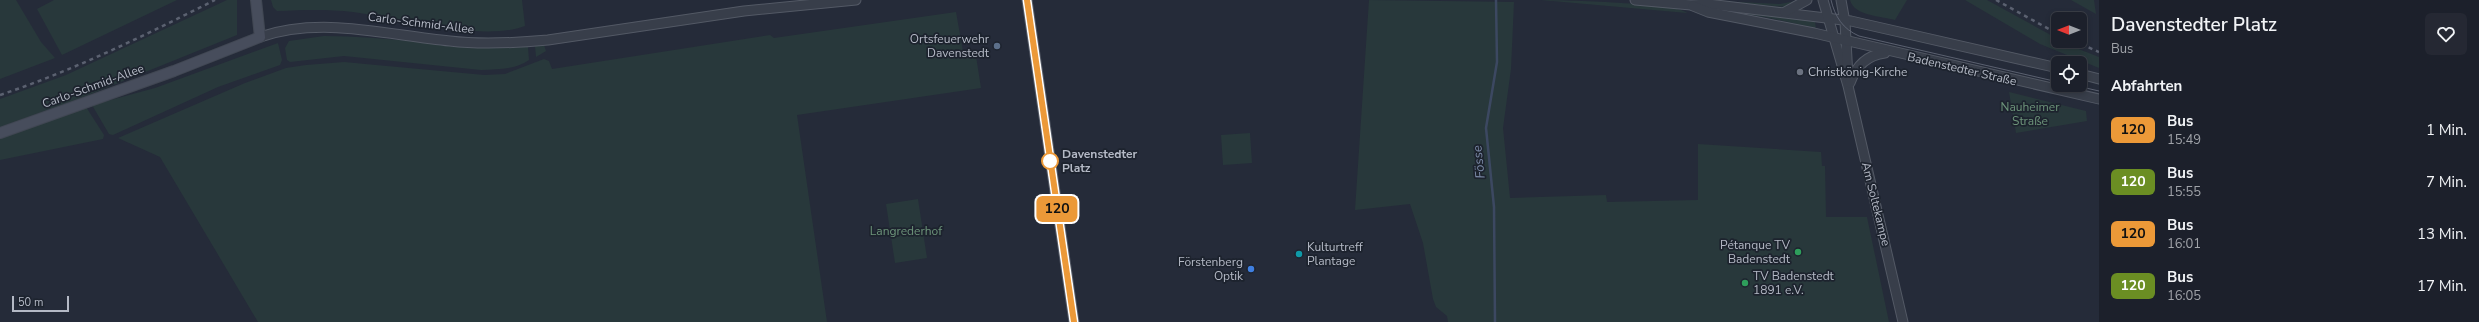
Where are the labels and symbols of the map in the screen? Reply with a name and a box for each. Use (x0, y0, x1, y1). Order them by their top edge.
street label: Carlo-Schmid-Allee (367, 9, 475, 37)
north arrow (2051, 12, 2087, 48)
place label: Ortsfeuerwehr Davenstedt (910, 31, 990, 61)
marker: Ortsfeuerwehr Davenstedt (992, 41, 1002, 51)
street label: Badenstedter Straße (1906, 49, 2018, 89)
street label: Carlo-Schmid-Allee (40, 60, 146, 112)
place label: Christkönig-Kirche (1808, 64, 1907, 80)
marker: Christkönig-Kirche (1795, 67, 1805, 77)
park label: Nauheimer Straße (2001, 99, 2060, 129)
water label: Fösse (1468, 144, 1490, 180)
place label: Davenstedter Platz (1062, 146, 1137, 176)
marker: Davenstedter Platz (1041, 152, 1059, 170)
street label: Am Soltekampe (1858, 160, 1894, 248)
line badge: 120 (1034, 196, 1080, 222)
park label: Langrederhof (870, 223, 943, 239)
place label: Pétanque TV Badenstedt (1720, 237, 1791, 267)
place label: Kulturtreff Plantage (1307, 239, 1364, 269)
marker: Pétanque TV Badenstedt (1793, 247, 1803, 257)
marker: Kulturtreff Plantage (1294, 249, 1304, 259)
place label: Förstenberg Optik (1178, 254, 1244, 284)
marker: Förstenberg Optik (1246, 264, 1256, 274)
place label: TV Badenstedt 1891 e.V. (1753, 268, 1835, 298)
marker: TV Badenstedt 1891 e.V. (1740, 278, 1750, 288)
scale bar (12, 294, 69, 313)

